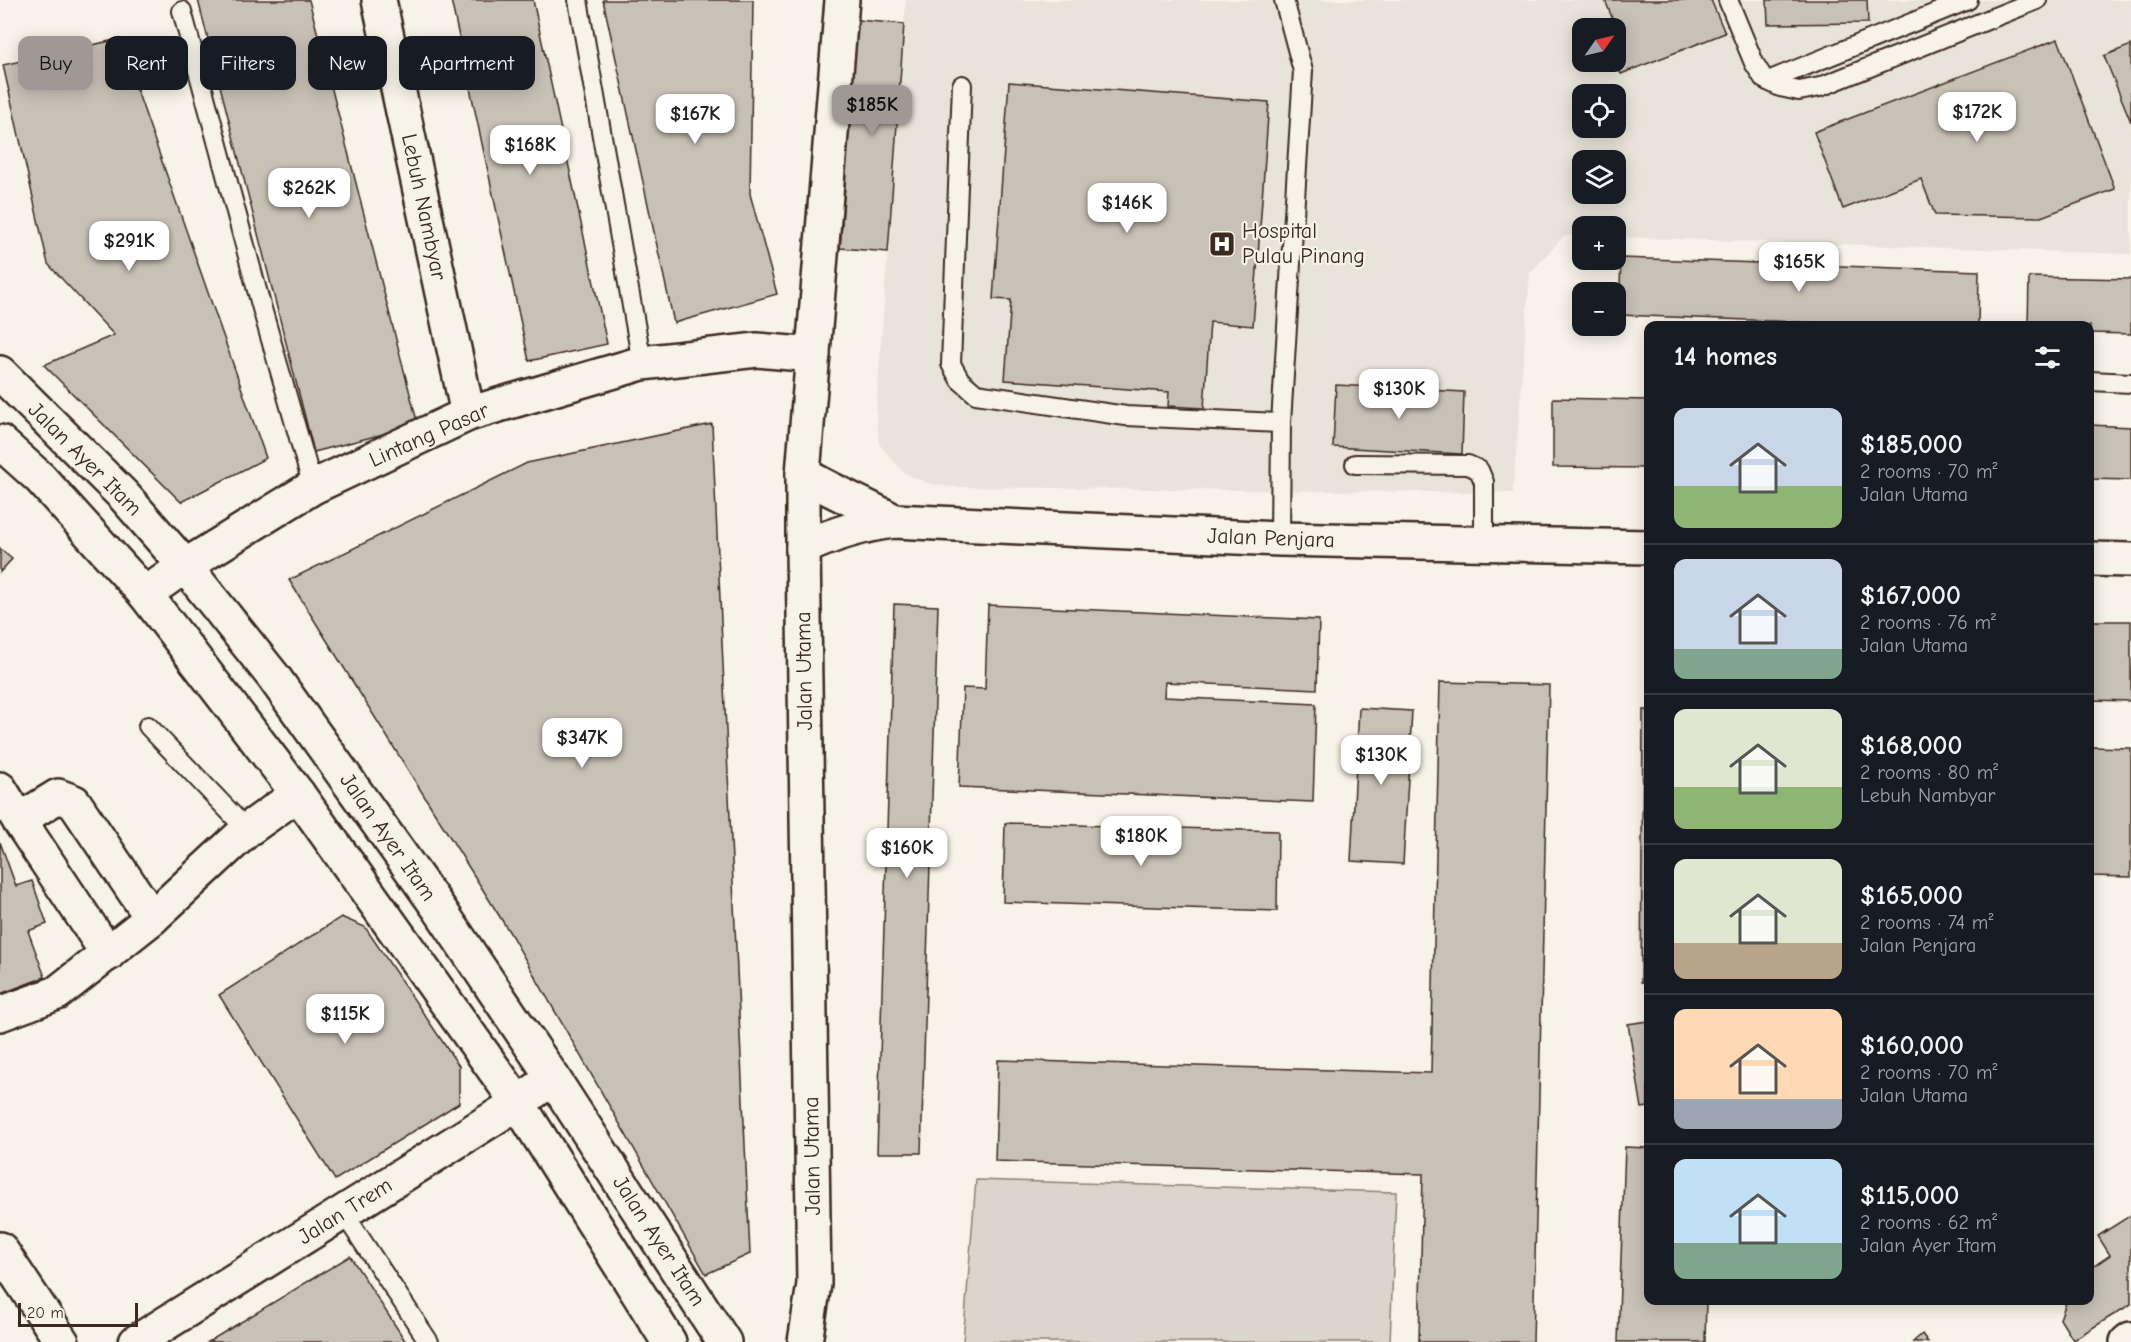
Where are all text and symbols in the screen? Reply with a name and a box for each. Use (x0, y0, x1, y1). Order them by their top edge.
north arrow (1572, 18, 1626, 72)
map controls (1572, 18, 1626, 336)
chip: Buy (18, 36, 93, 90)
chip: Rent (105, 36, 188, 90)
chip: Filters (200, 36, 296, 90)
chip: New (308, 36, 387, 90)
chip: Apartment (399, 36, 535, 90)
button: locate (1572, 84, 1626, 138)
pin: $185K (830, 85, 914, 136)
pin: $172K (1935, 92, 2019, 143)
text: $185K (846, 93, 898, 116)
pin: $167K (653, 94, 737, 145)
text: $172K (1952, 100, 2002, 123)
text: $167K (670, 102, 720, 125)
pin: $168K (488, 125, 572, 176)
street label: Lebuh Nambyar (396, 131, 452, 283)
text: $168K (504, 133, 556, 156)
button: layers (1572, 150, 1626, 204)
pin: $262K (267, 168, 351, 219)
text: $262K (282, 176, 336, 199)
pin: $146K (1085, 183, 1169, 234)
text: $146K (1102, 191, 1152, 214)
button: + (1572, 216, 1626, 270)
place label: Hospital Pulau Pinang (1242, 218, 1365, 269)
pin: $291K (87, 221, 171, 272)
text: $291K (103, 229, 155, 252)
hospital icon: Hospital Pulau Pinang (1207, 229, 1237, 259)
pin: $165K (1757, 242, 1841, 293)
text: $165K (1773, 250, 1825, 273)
button: − (1572, 282, 1626, 336)
icon: filters (2031, 341, 2064, 374)
text: 14 homes (1674, 342, 1777, 372)
pin: $130K (1357, 369, 1441, 420)
text: $130K (1373, 377, 1425, 400)
street label: Jalan Ayer Itam (23, 397, 147, 521)
street label: Lintang Pasar (365, 397, 493, 473)
text: $185,000 (1860, 430, 1963, 460)
icon: home (1722, 432, 1794, 504)
text: 2 rooms · 70 m² (1860, 460, 1997, 483)
text: Jalan Utama (1860, 483, 1968, 506)
street label: Jalan Penjara (1207, 523, 1335, 553)
text: $167,000 (1860, 581, 1961, 611)
icon: home (1722, 583, 1794, 655)
street label: Jalan Utama (790, 611, 818, 731)
text: 2 rooms · 76 m² (1860, 611, 1996, 634)
text: Jalan Utama (1860, 634, 1968, 657)
pin: $347K (540, 718, 624, 769)
text: $347K (556, 726, 608, 749)
text: $168,000 (1860, 731, 1962, 761)
icon: home (1722, 733, 1794, 805)
pin: $130K (1339, 735, 1423, 786)
text: $130K (1355, 743, 1407, 766)
text: 2 rooms · 80 m² (1860, 761, 1998, 784)
street label: Jalan Ayer Itam (334, 768, 442, 906)
text: Lebuh Nambyar (1860, 784, 1996, 807)
pin: $180K (1099, 816, 1183, 867)
text: $180K (1115, 824, 1167, 847)
pin: $160K (865, 828, 949, 879)
text: $160K (880, 836, 934, 859)
text: $165,000 (1860, 881, 1963, 911)
icon: home (1722, 883, 1794, 955)
text: 2 rooms · 74 m² (1860, 911, 1993, 934)
text: Jalan Penjara (1860, 934, 1976, 957)
pin: $115K (303, 994, 387, 1045)
text: $115K (320, 1002, 370, 1025)
text: $160,000 (1860, 1031, 1964, 1061)
icon: home (1722, 1033, 1794, 1105)
text: 2 rooms · 70 m² (1860, 1061, 1997, 1084)
text: Jalan Utama (1860, 1084, 1968, 1107)
street label: Jalan Utama (798, 1096, 826, 1216)
street label: Jalan Ayer Itam (607, 1171, 711, 1311)
street label: Jalan Trem (293, 1172, 397, 1250)
text: $115,000 (1860, 1181, 1959, 1211)
icon: home (1722, 1183, 1794, 1255)
text: 2 rooms · 62 m² (1860, 1211, 1997, 1234)
text: Jalan Ayer Itam (1860, 1234, 1997, 1257)
scale bar (18, 1300, 138, 1328)
text: 20 m (27, 1304, 64, 1322)

